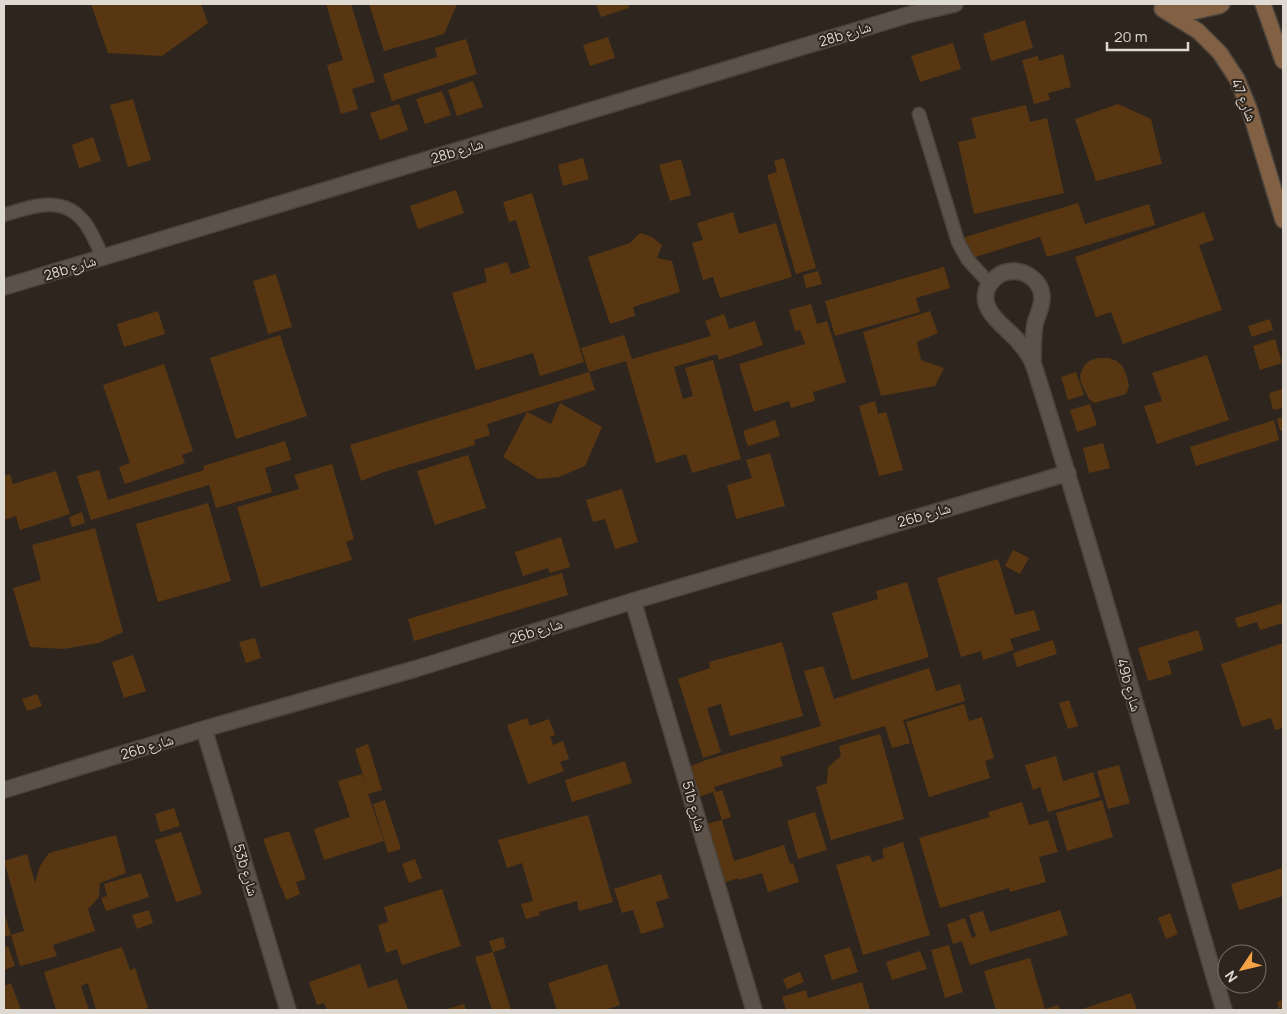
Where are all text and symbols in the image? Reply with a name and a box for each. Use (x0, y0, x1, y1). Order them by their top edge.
street label: 28b شارع (816, 17, 874, 51)
scale bar (1107, 20, 1188, 52)
text: 20 m (1114, 26, 1147, 47)
street label: شارع 47 (1226, 76, 1262, 124)
street label: 28b شارع (428, 134, 486, 168)
street label: 28b شارع (41, 251, 99, 285)
street label: 26b شارع (895, 498, 953, 532)
street label: 26b شارع (507, 613, 565, 649)
street label: 49b شارع (1112, 656, 1146, 714)
street label: 26b شارع (118, 729, 176, 765)
street label: 51b شارع (677, 779, 711, 833)
street label: 53b شارع (229, 841, 263, 899)
north arrow (1217, 944, 1267, 994)
text: N (1220, 967, 1242, 986)

